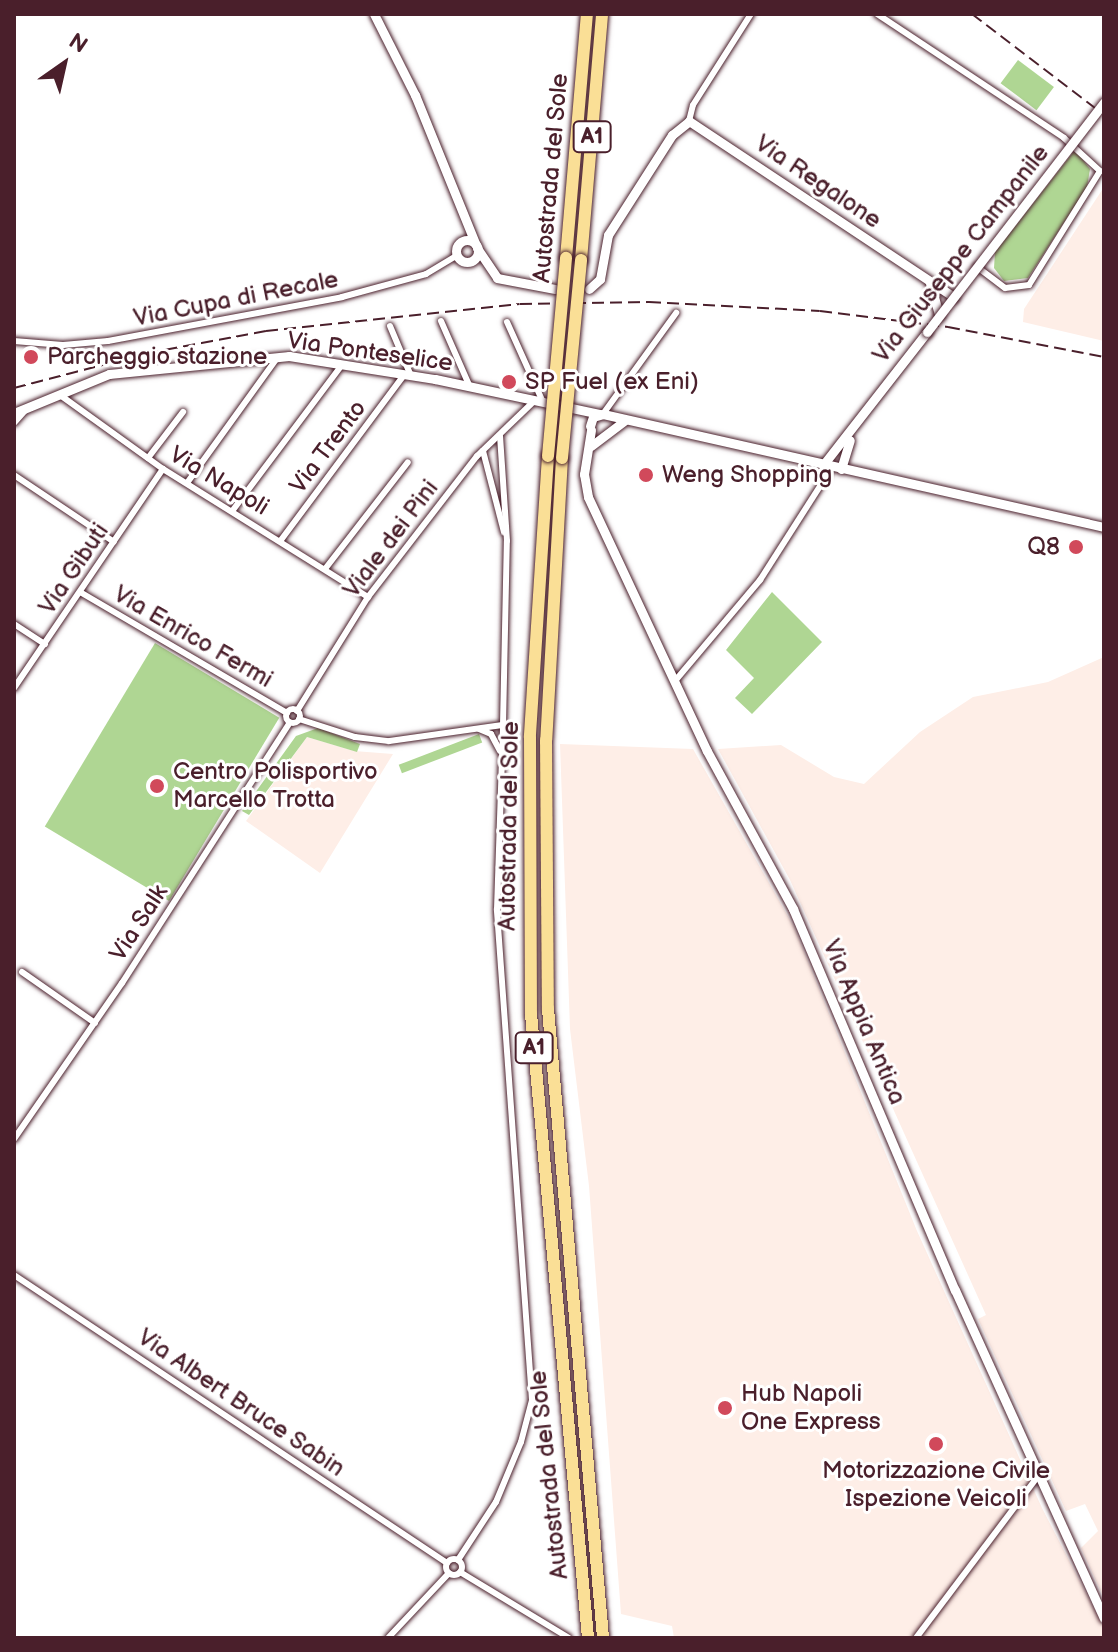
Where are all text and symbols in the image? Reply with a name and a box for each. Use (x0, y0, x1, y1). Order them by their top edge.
north arrow (24, 24, 104, 104)
text: N (63, 28, 92, 60)
street label: Autostrada del Sole (527, 72, 575, 284)
road number: A1 (572, 119, 612, 155)
street label: Via Regalone (749, 129, 887, 235)
street label: Via Giuseppe Campanile (867, 139, 1055, 369)
street label: Via Cupa di Recale (131, 265, 341, 333)
street label: Via Ponteselice (285, 326, 455, 378)
place label: Parcheggio stazione (47, 343, 267, 371)
marker: Parcheggio stazione (22, 348, 40, 366)
place label: SP Fuel (ex Eni) (525, 368, 699, 396)
marker: SP Fuel (ex Eni) (500, 373, 518, 391)
street label: Via Trento (283, 394, 373, 500)
street label: Via Napoli (164, 440, 274, 522)
place label: Weng Shopping (662, 461, 833, 489)
marker: Weng Shopping (637, 466, 655, 484)
street label: Viale dei Pini (337, 474, 445, 604)
street label: Via Gibuti (33, 518, 115, 620)
place label: Q8 (1027, 533, 1060, 561)
marker: Q8 (1067, 538, 1085, 556)
street label: Via Enrico Fermi (108, 580, 278, 694)
street label: Autostrada del Sole (493, 721, 525, 931)
place label: Centro Polisportivo Marcello Trotta (173, 758, 378, 814)
marker: Centro Polisportivo Marcello Trotta (148, 777, 166, 795)
street label: Via Salk (104, 879, 174, 967)
street label: Via Appia Antica (816, 935, 912, 1109)
road number: A1 (514, 1030, 554, 1066)
street label: Via Albert Bruce Sabin (132, 1323, 350, 1483)
street label: Autostrada del Sole (524, 1369, 574, 1581)
place label: Hub Napoli One Express (741, 1380, 881, 1436)
marker: Hub Napoli One Express (716, 1399, 734, 1417)
marker: Motorizzazione Civile Ispezione Veicoli (927, 1435, 945, 1453)
place label: Motorizzazione Civile Ispezione Veicoli (822, 1457, 1050, 1513)

